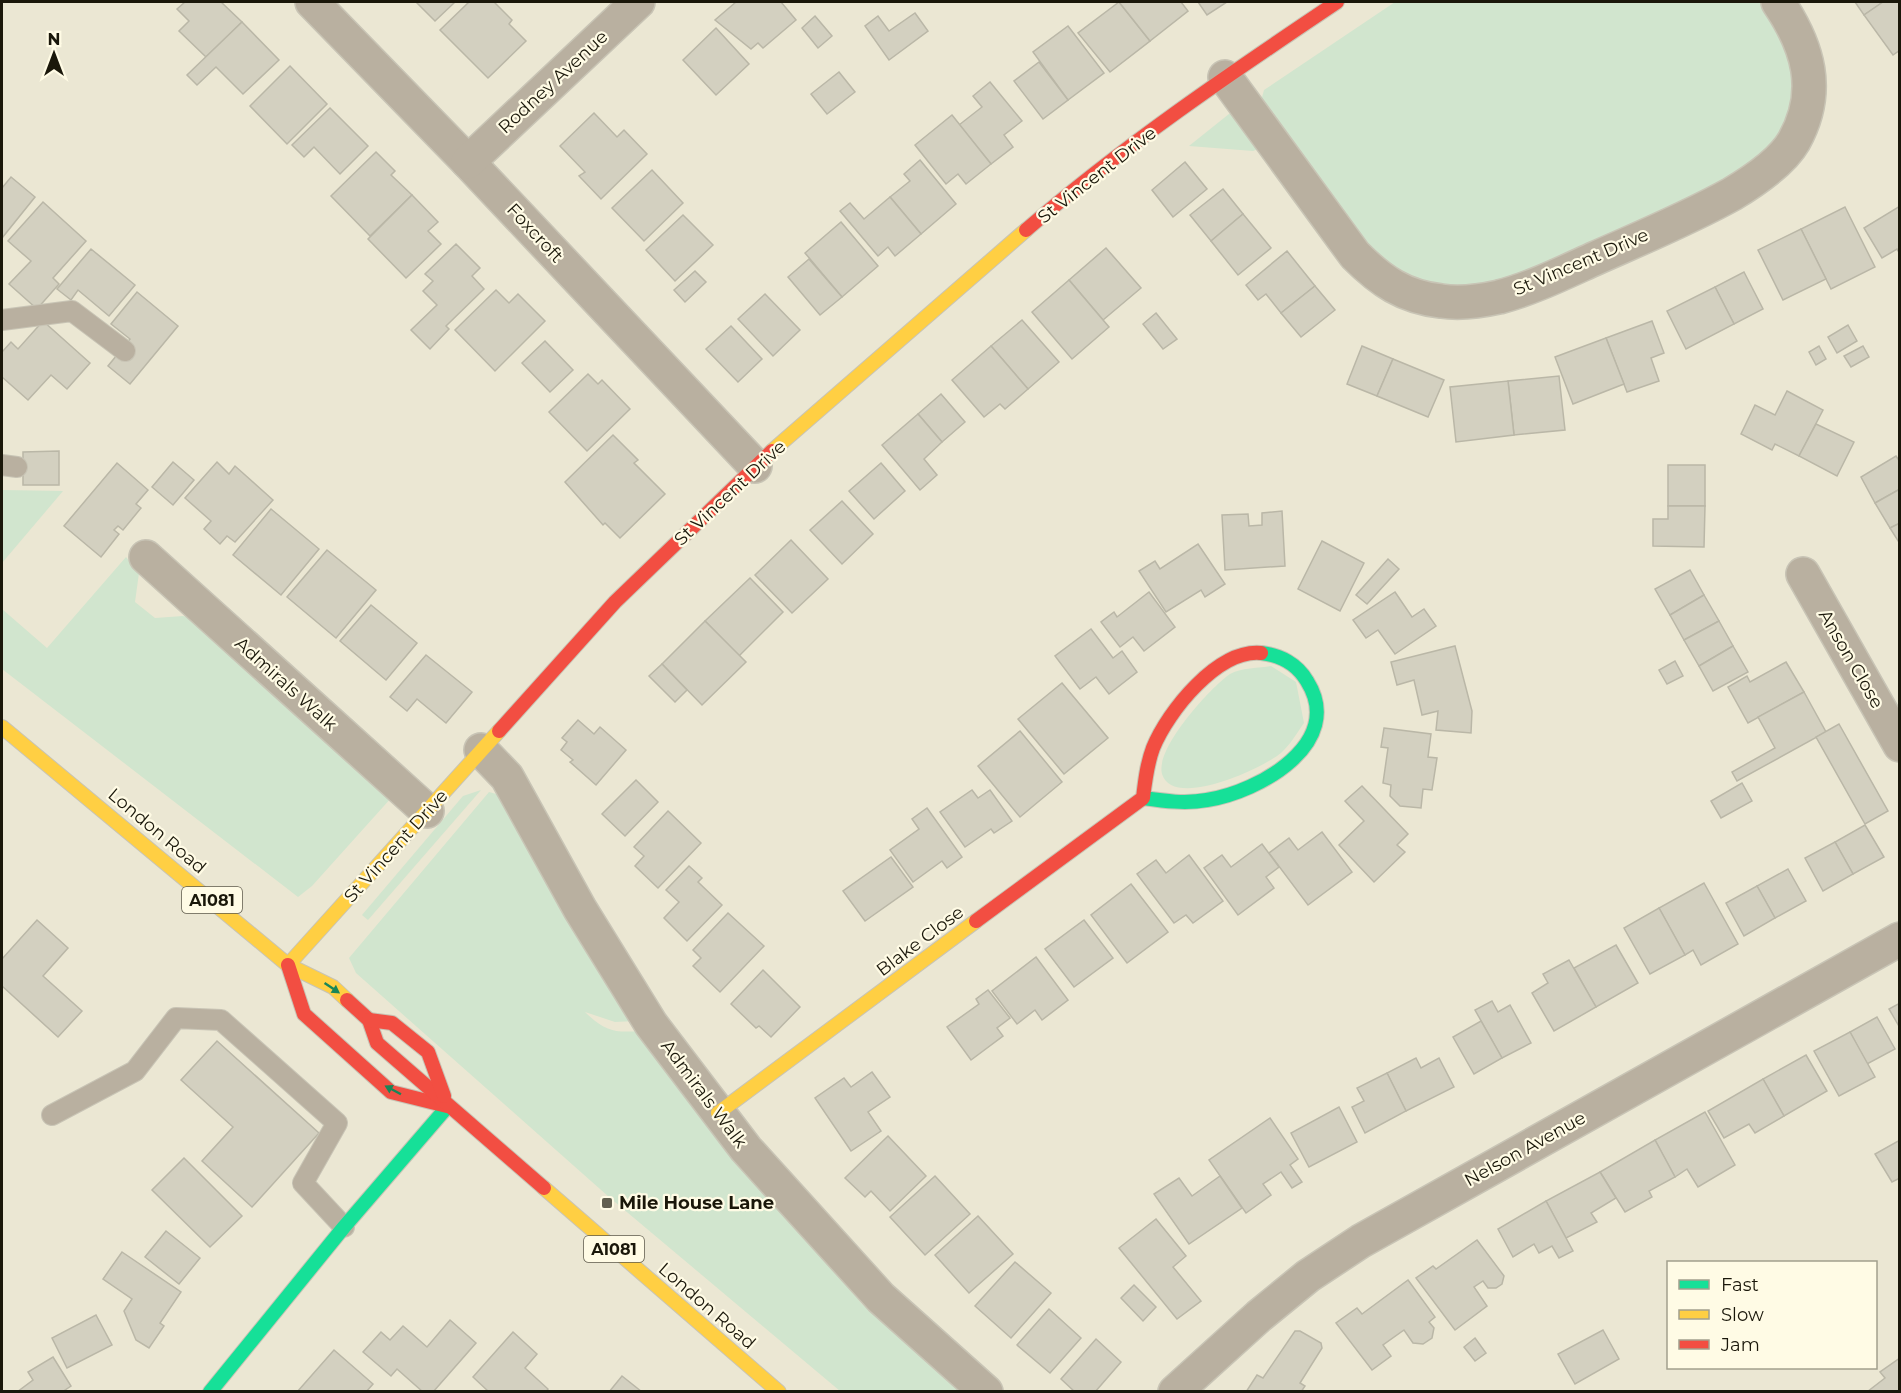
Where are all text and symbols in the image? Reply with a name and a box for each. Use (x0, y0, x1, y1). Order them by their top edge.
north arrow (24, 24, 84, 84)
street label: Rodney Avenue (494, 26, 612, 138)
text: N (48, 30, 60, 49)
street label: St Vincent Drive (1033, 122, 1161, 228)
street label: Foxcroft (502, 199, 568, 267)
street label: St Vincent Drive (1510, 224, 1652, 300)
street label: St Vincent Drive (670, 436, 790, 550)
street label: Anson Close (1814, 606, 1888, 712)
street label: Admirals Walk (230, 632, 342, 736)
street label: London Road (103, 784, 211, 878)
street label: St Vincent Drive (339, 785, 453, 907)
road number: A1081 (182, 887, 242, 913)
street label: Blake Close (872, 901, 968, 981)
one-way arrow (323, 982, 340, 993)
street label: Admirals Walk (656, 1036, 752, 1153)
one-way arrow (384, 1085, 401, 1094)
street label: Nelson Avenue (1461, 1107, 1590, 1191)
place label: Mile House Lane (619, 1192, 774, 1214)
marker: Mile House Lane (600, 1196, 614, 1210)
road number: A1081 (584, 1236, 644, 1262)
street label: London Road (654, 1258, 760, 1354)
legend (1667, 1261, 1877, 1369)
text: Fast (1721, 1274, 1759, 1296)
text: Slow (1721, 1304, 1764, 1326)
text: Jam (1720, 1334, 1760, 1356)

